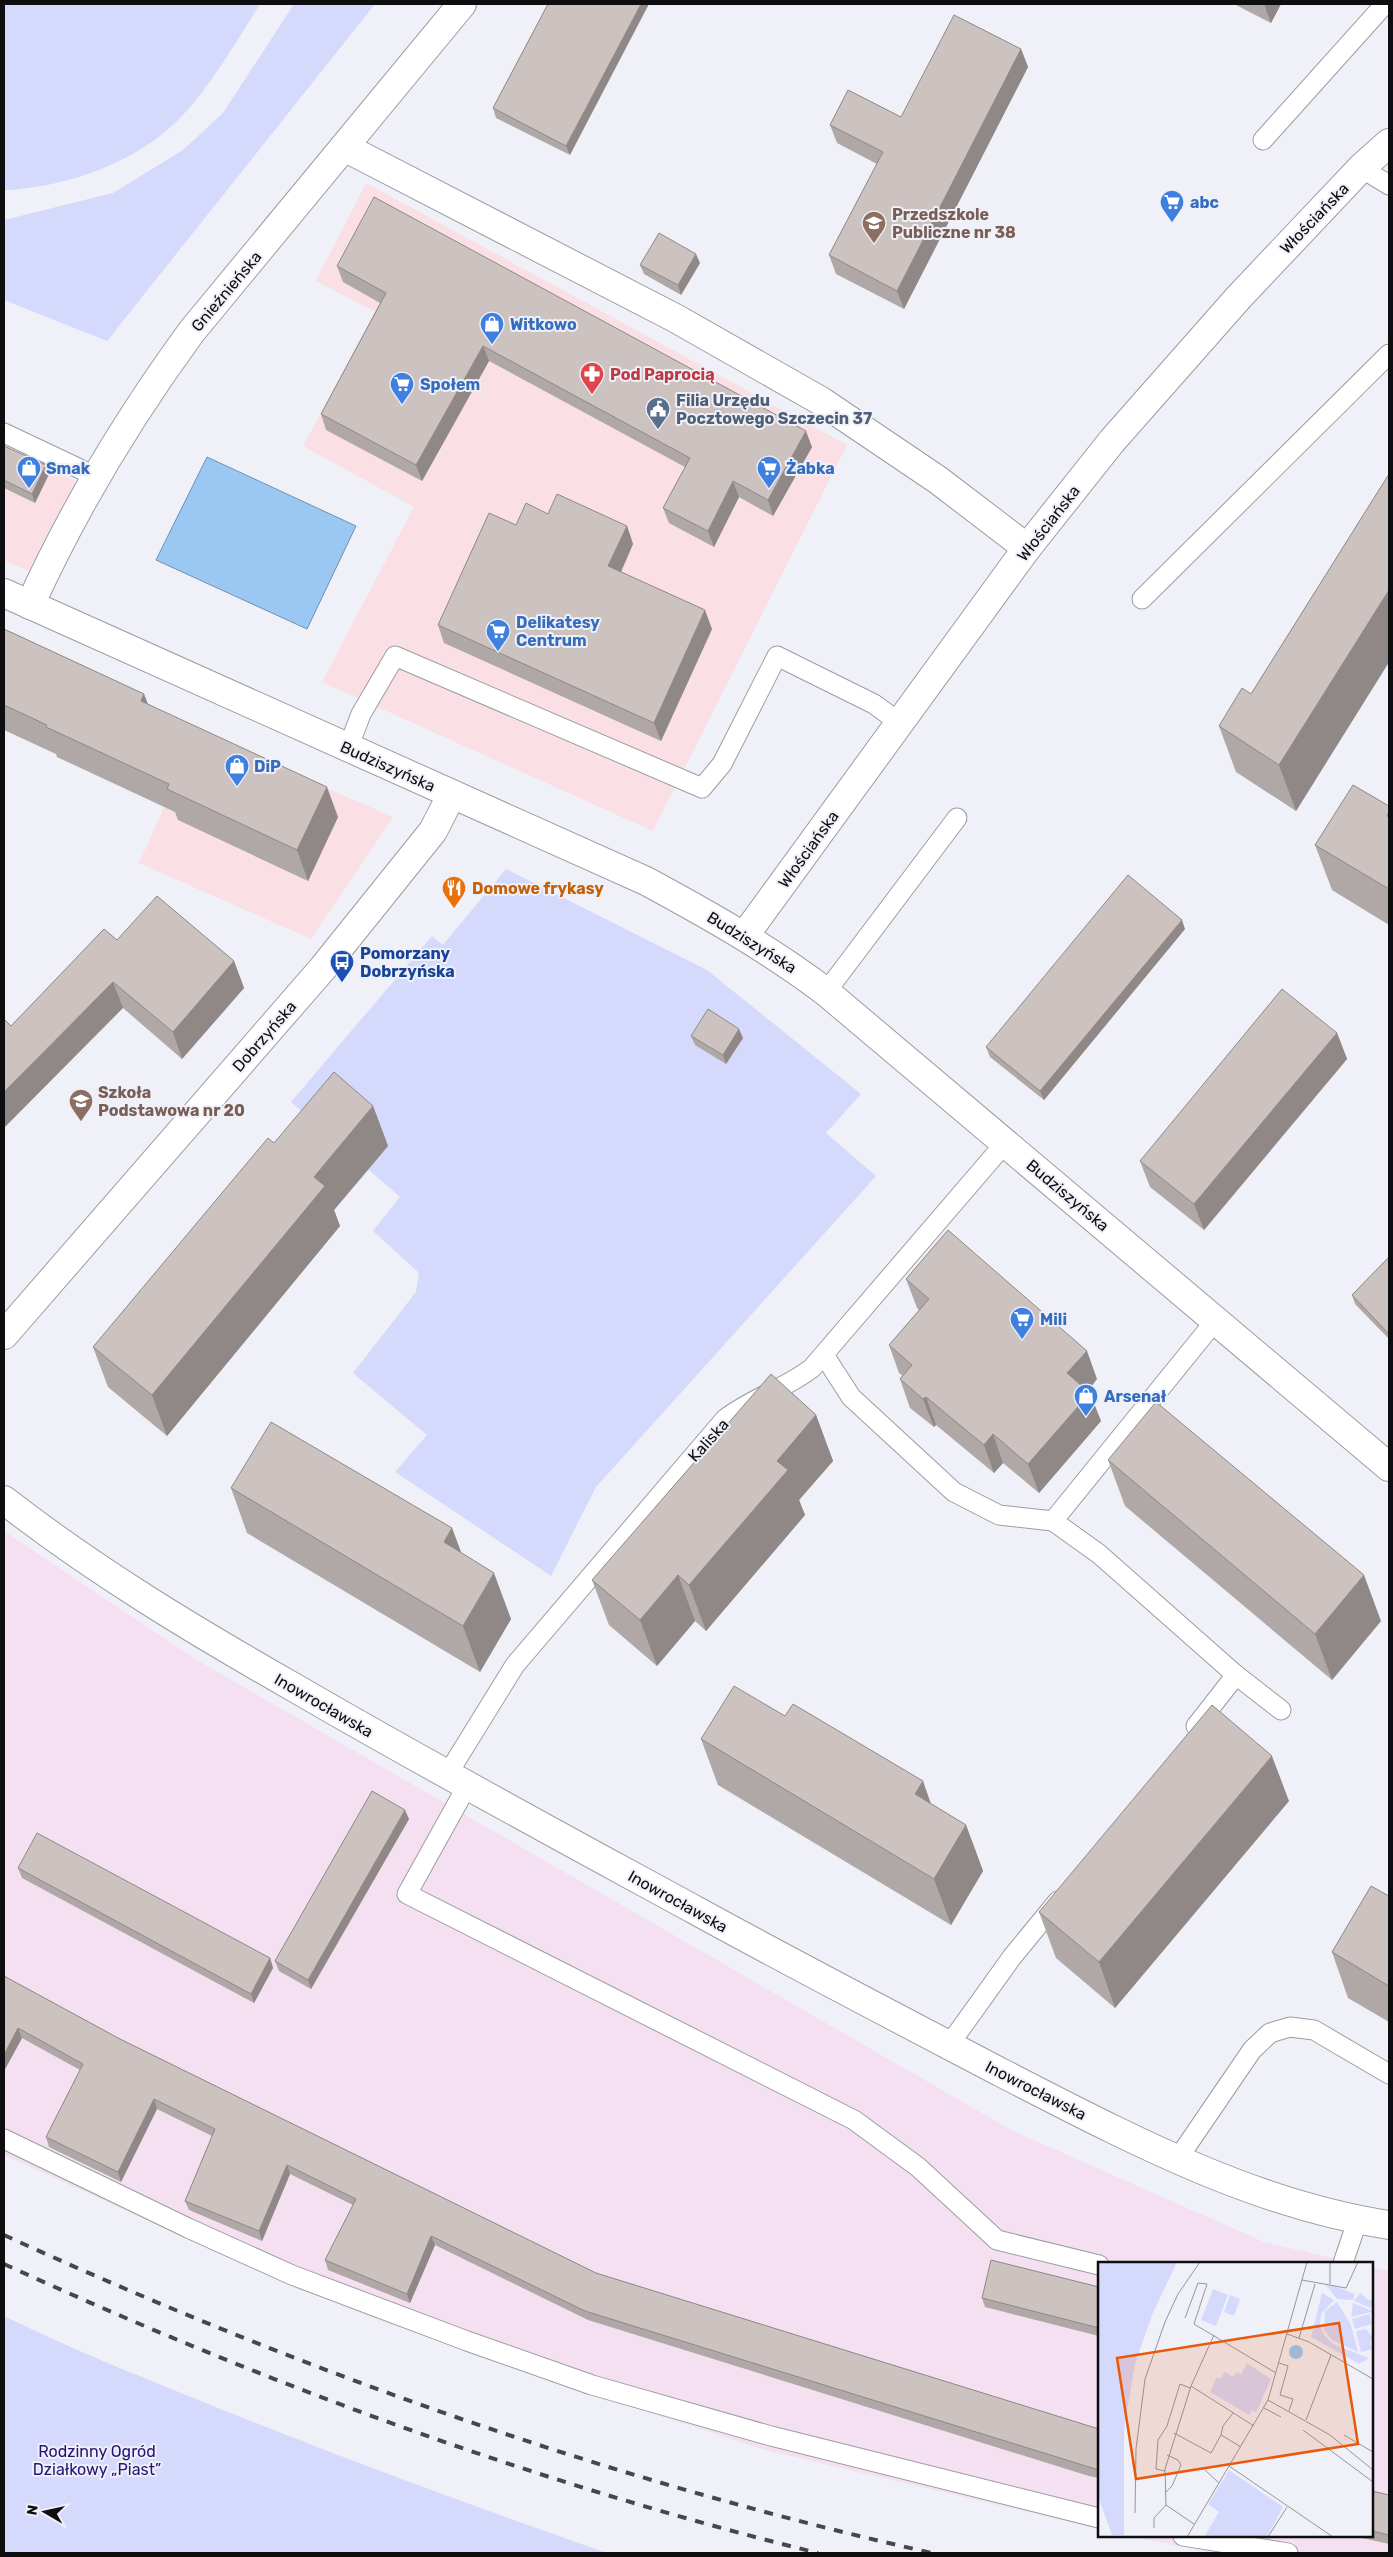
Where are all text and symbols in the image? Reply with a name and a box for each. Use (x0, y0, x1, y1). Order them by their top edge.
street label: Włościańska (1276, 179, 1353, 258)
supermarket icon: abc (1159, 189, 1185, 223)
place label: abc (1190, 193, 1219, 212)
place label: Przedszkole Publiczne nr 38 (892, 205, 1016, 242)
school or university icon: Przedszkole Publiczne nr 38 (861, 210, 887, 244)
street label: Gnieźnieńska (187, 247, 265, 335)
shop icon: Witkowo (479, 311, 505, 345)
place label: Witkowo (510, 315, 577, 334)
pharmacy icon: Pod Paprocią (579, 361, 605, 395)
place label: Pod Paprocią (610, 365, 715, 384)
supermarket icon: Społem (389, 371, 415, 405)
place label: Społem (420, 375, 480, 394)
place label: Filia Urzędu Pocztowego Szczecin 37 (676, 391, 872, 428)
public building icon: Filia Urzędu Pocztowego Szczecin 37 (645, 396, 671, 430)
shop icon: Smak (16, 455, 42, 489)
supermarket icon: Żabka (756, 455, 782, 489)
place label: Smak (46, 459, 91, 478)
place label: Żabka (786, 459, 835, 478)
street label: Włościańska (1013, 482, 1084, 565)
place label: Delikatesy Centrum (516, 613, 600, 650)
supermarket icon: Delikatesy Centrum (485, 618, 511, 652)
street label: Budziszyńska (337, 737, 438, 796)
shop icon: DiP (224, 753, 250, 787)
place label: DiP (254, 757, 281, 776)
street label: Włościańska (774, 807, 843, 892)
restaurant icon: Domowe frykasy (441, 875, 467, 909)
place label: Domowe frykasy (472, 879, 604, 898)
street label: Budziszyńska (704, 907, 800, 977)
place label: Pomorzany Dobrzyńska (360, 944, 455, 981)
bus stop icon: Pomorzany Dobrzyńska (329, 949, 355, 983)
street label: Dobrzyńska (228, 997, 300, 1076)
place label: Szkoła Podstawowa nr 20 (98, 1083, 245, 1120)
school or university icon: Szkoła Podstawowa nr 20 (68, 1088, 94, 1122)
street label: Budziszyńska (1023, 1155, 1113, 1235)
supermarket icon: Mili (1009, 1306, 1035, 1340)
place label: Mili (1040, 1310, 1067, 1329)
shop icon: Arsenał (1073, 1383, 1099, 1417)
place label: Arsenał (1104, 1387, 1167, 1406)
street label: Kaliska (684, 1415, 733, 1466)
street label: Inowrocławska (271, 1670, 376, 1741)
street label: Inowrocławska (625, 1866, 731, 1937)
street label: Inowrocławska (982, 2057, 1089, 2124)
inset map (1098, 2262, 1373, 2537)
park label: Rodzinny Ogród Działkowy „Piast” (33, 2442, 161, 2479)
north arrow (20, 2487, 70, 2537)
text: N (23, 2504, 42, 2516)

